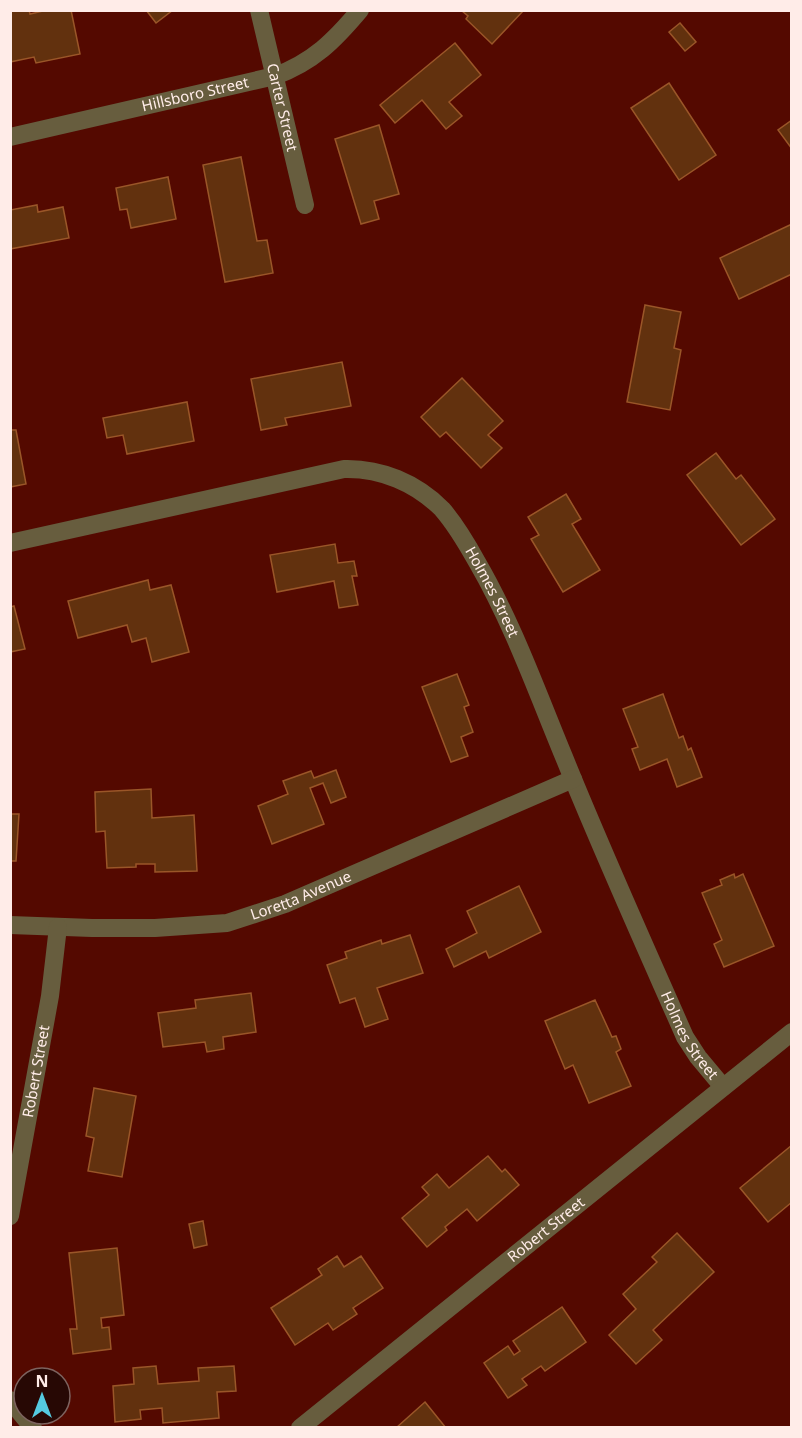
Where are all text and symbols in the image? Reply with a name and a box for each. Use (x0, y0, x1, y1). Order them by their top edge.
street label: Carter Street (263, 61, 303, 154)
street label: Hillsboro Street (140, 71, 251, 115)
street label: Holmes Street (461, 542, 525, 641)
street label: Loretta Avenue (247, 866, 354, 924)
street label: Holmes Street (657, 988, 724, 1084)
street label: Robert Street (17, 1023, 54, 1119)
street label: Robert Street (503, 1192, 589, 1266)
north arrow (12, 1366, 72, 1426)
text: N (35, 1370, 49, 1392)

